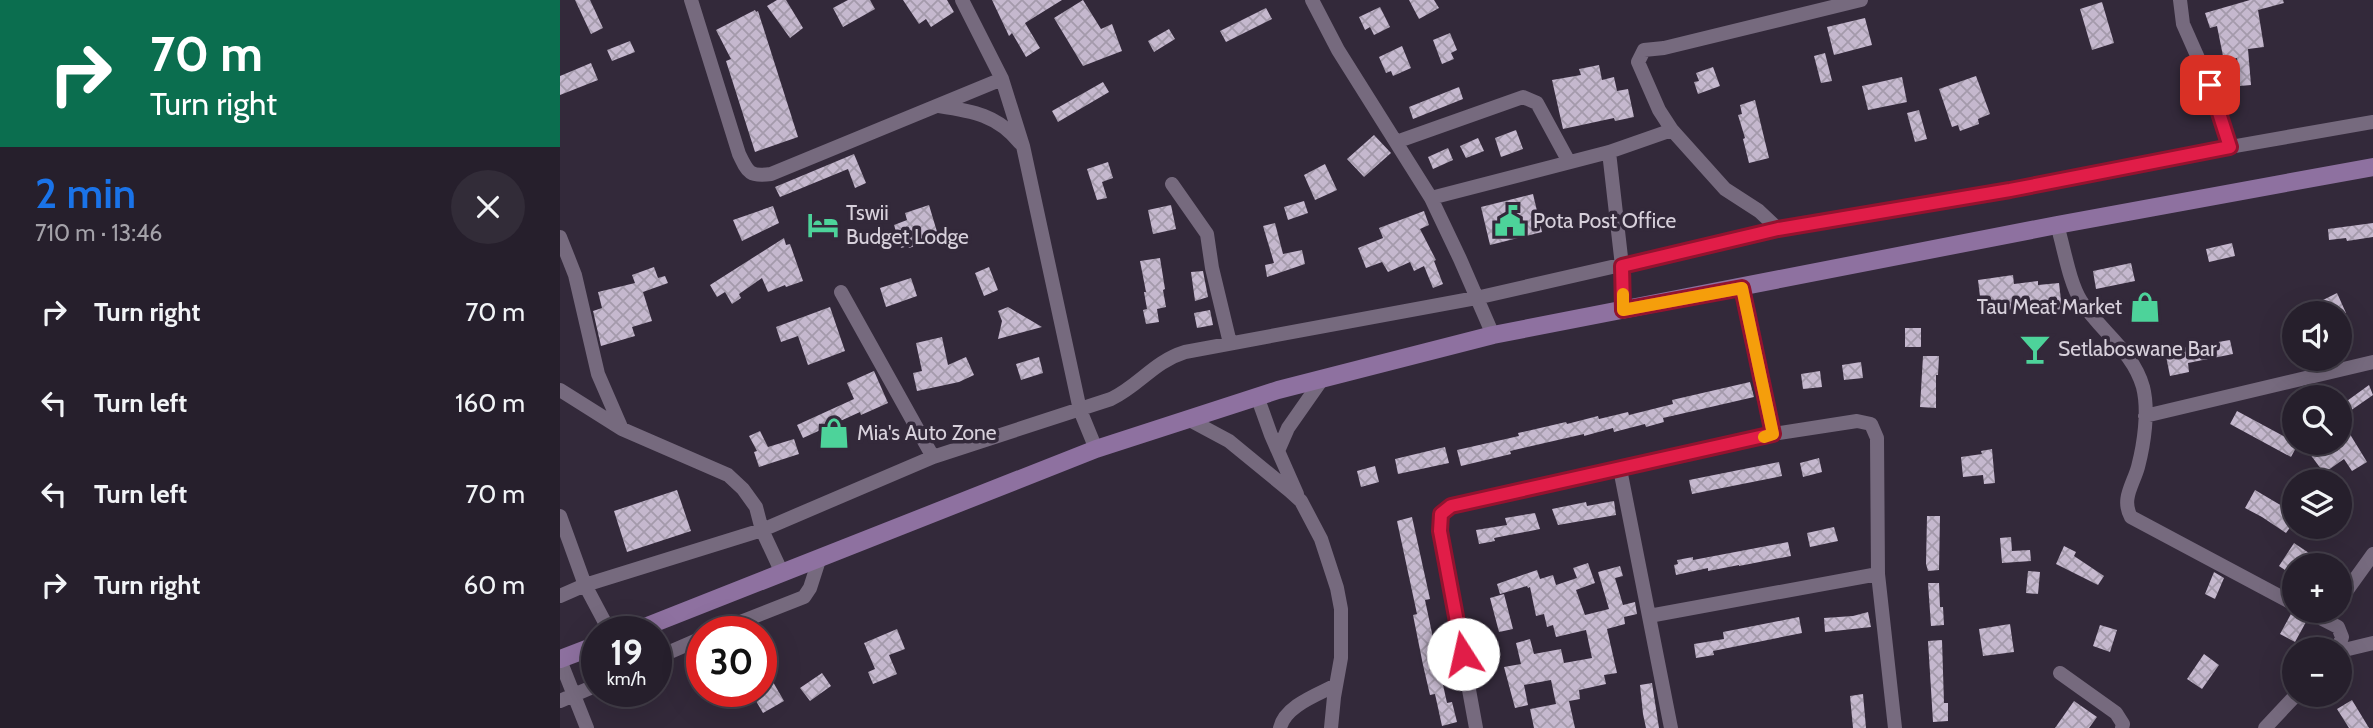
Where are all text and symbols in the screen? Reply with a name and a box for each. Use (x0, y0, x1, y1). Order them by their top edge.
text: 70 m (150, 24, 263, 83)
icon: right (35, 28, 126, 119)
pin (2180, 55, 2240, 115)
icon: arrive (2191, 66, 2229, 104)
text: Turn right (150, 84, 277, 123)
text: 2 min (35, 167, 136, 219)
button: close (451, 170, 525, 244)
place label: Tswii Budget Lodge (846, 200, 969, 249)
public building icon: Pota Post Office (1493, 204, 1527, 238)
hotel icon: Tswii Budget Lodge (806, 208, 840, 242)
place label: Pota Post Office (1533, 208, 1677, 233)
text: 710 m · 13:46 (35, 219, 162, 247)
shop icon: Tau Meat Market (2128, 290, 2162, 324)
icon: right (35, 293, 73, 331)
place label: Tau Meat Market (1977, 294, 2122, 319)
text: Turn right (94, 296, 200, 328)
text: 70 m (465, 296, 525, 328)
map controls (2282, 301, 2352, 707)
button: sound (2282, 301, 2352, 371)
bar icon: Setlaboswane Bar (2018, 332, 2052, 366)
place label: Setlaboswane Bar (2058, 336, 2217, 361)
icon: left (35, 384, 73, 422)
button: search (2282, 385, 2352, 455)
text: Turn left (94, 387, 187, 419)
text: 160 m (455, 387, 525, 419)
shop icon: Mia's Auto Zone (817, 416, 851, 450)
place label: Mia's Auto Zone (857, 420, 997, 445)
button: layers (2282, 469, 2352, 539)
icon: left (35, 475, 73, 513)
text: Turn left (94, 478, 187, 510)
text: 70 m (465, 478, 525, 510)
button: + (2282, 553, 2352, 623)
icon: right (35, 566, 73, 604)
text: Turn right (94, 569, 200, 601)
text: 60 m (463, 569, 525, 601)
speed limit sign: 30 (686, 616, 777, 707)
position arrow (1426, 617, 1500, 691)
text: 19 (610, 631, 643, 674)
button: − (2282, 637, 2352, 707)
text: km/h (607, 668, 646, 690)

